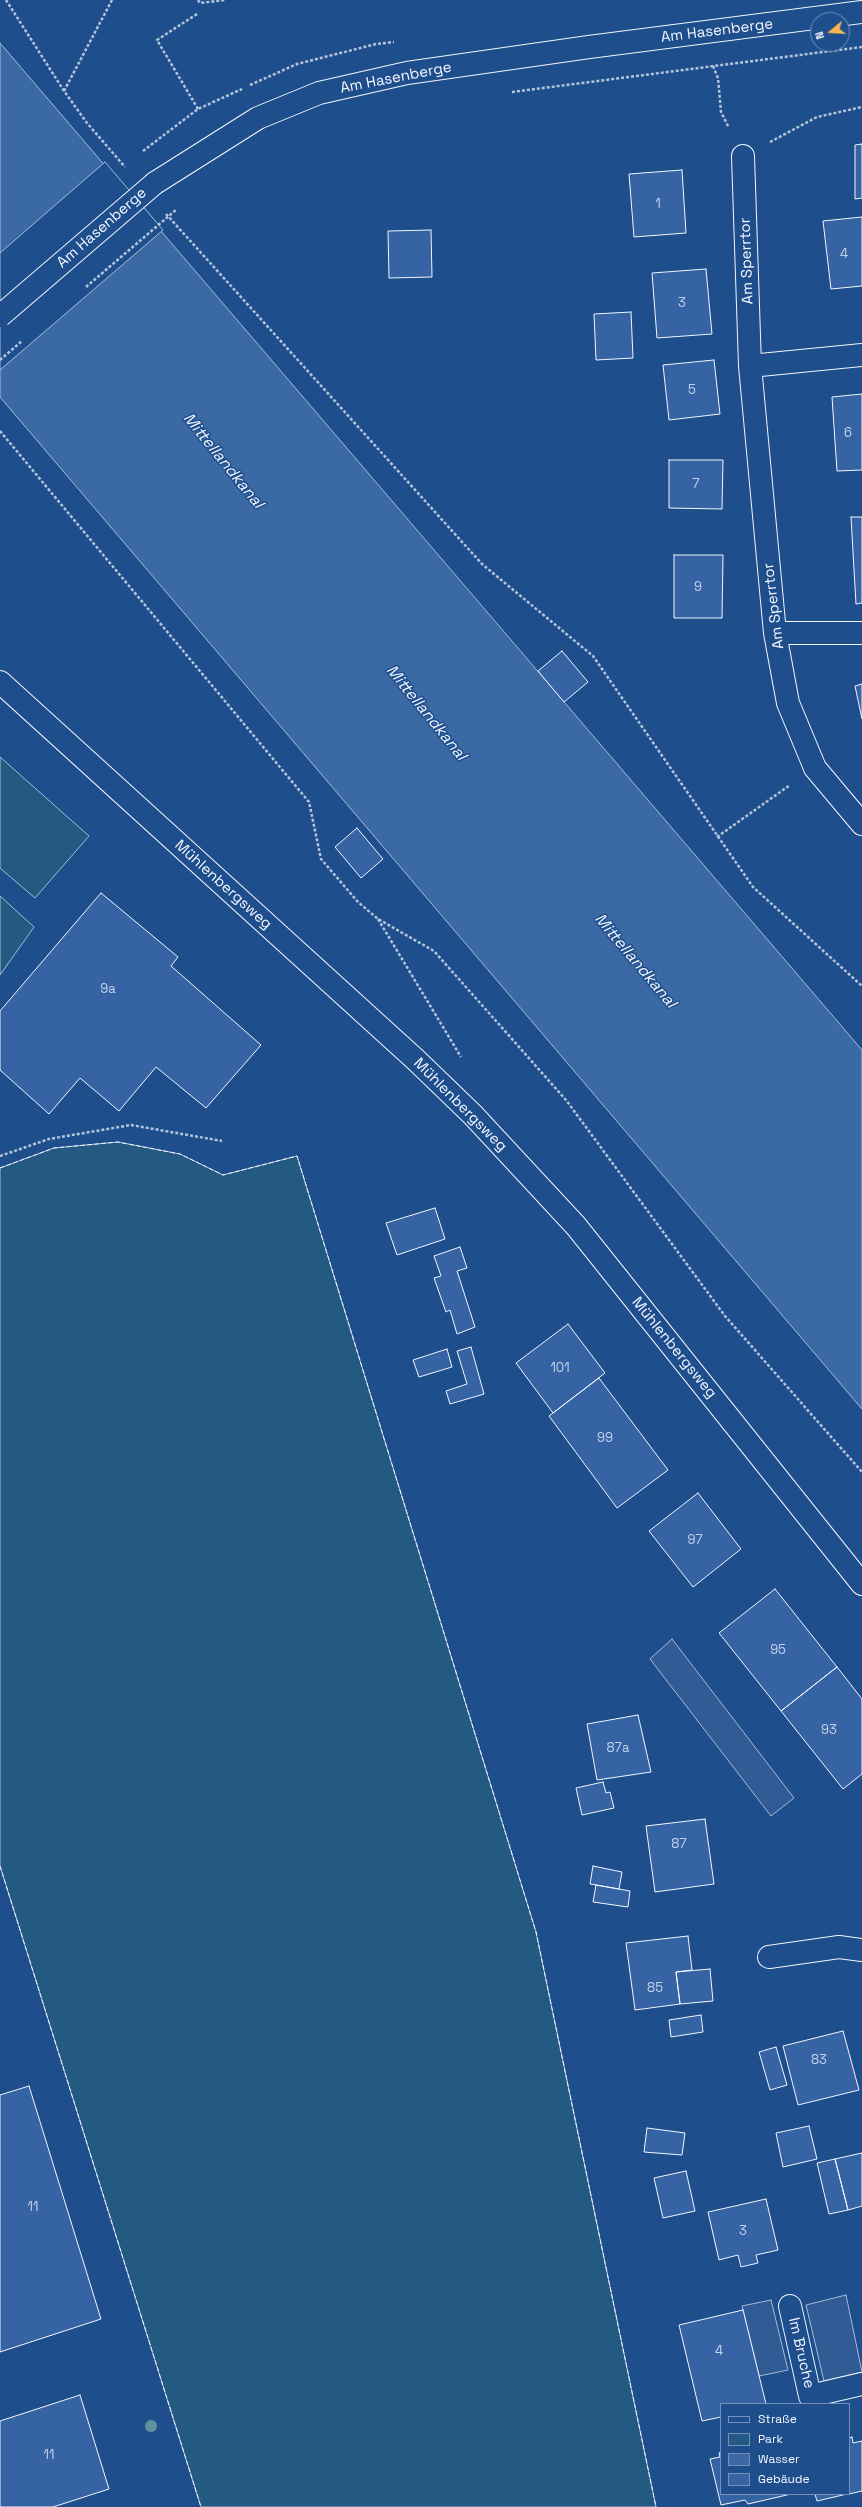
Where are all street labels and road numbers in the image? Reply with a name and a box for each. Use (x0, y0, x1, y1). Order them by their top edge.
street label: Am Hasenberge (660, 15, 774, 47)
street label: Am Hasenberge (339, 58, 453, 98)
street label: Am Hasenberge (53, 184, 151, 272)
street label: Am Sperrtor (736, 217, 758, 305)
street label: Am Sperrtor (760, 562, 788, 650)
street label: Mühlenbergsweg (171, 837, 275, 933)
street label: Mühlenbergsweg (410, 1055, 510, 1155)
street label: Mühlenbergsweg (628, 1294, 720, 1402)
street label: Im Bruche (784, 2316, 818, 2390)

